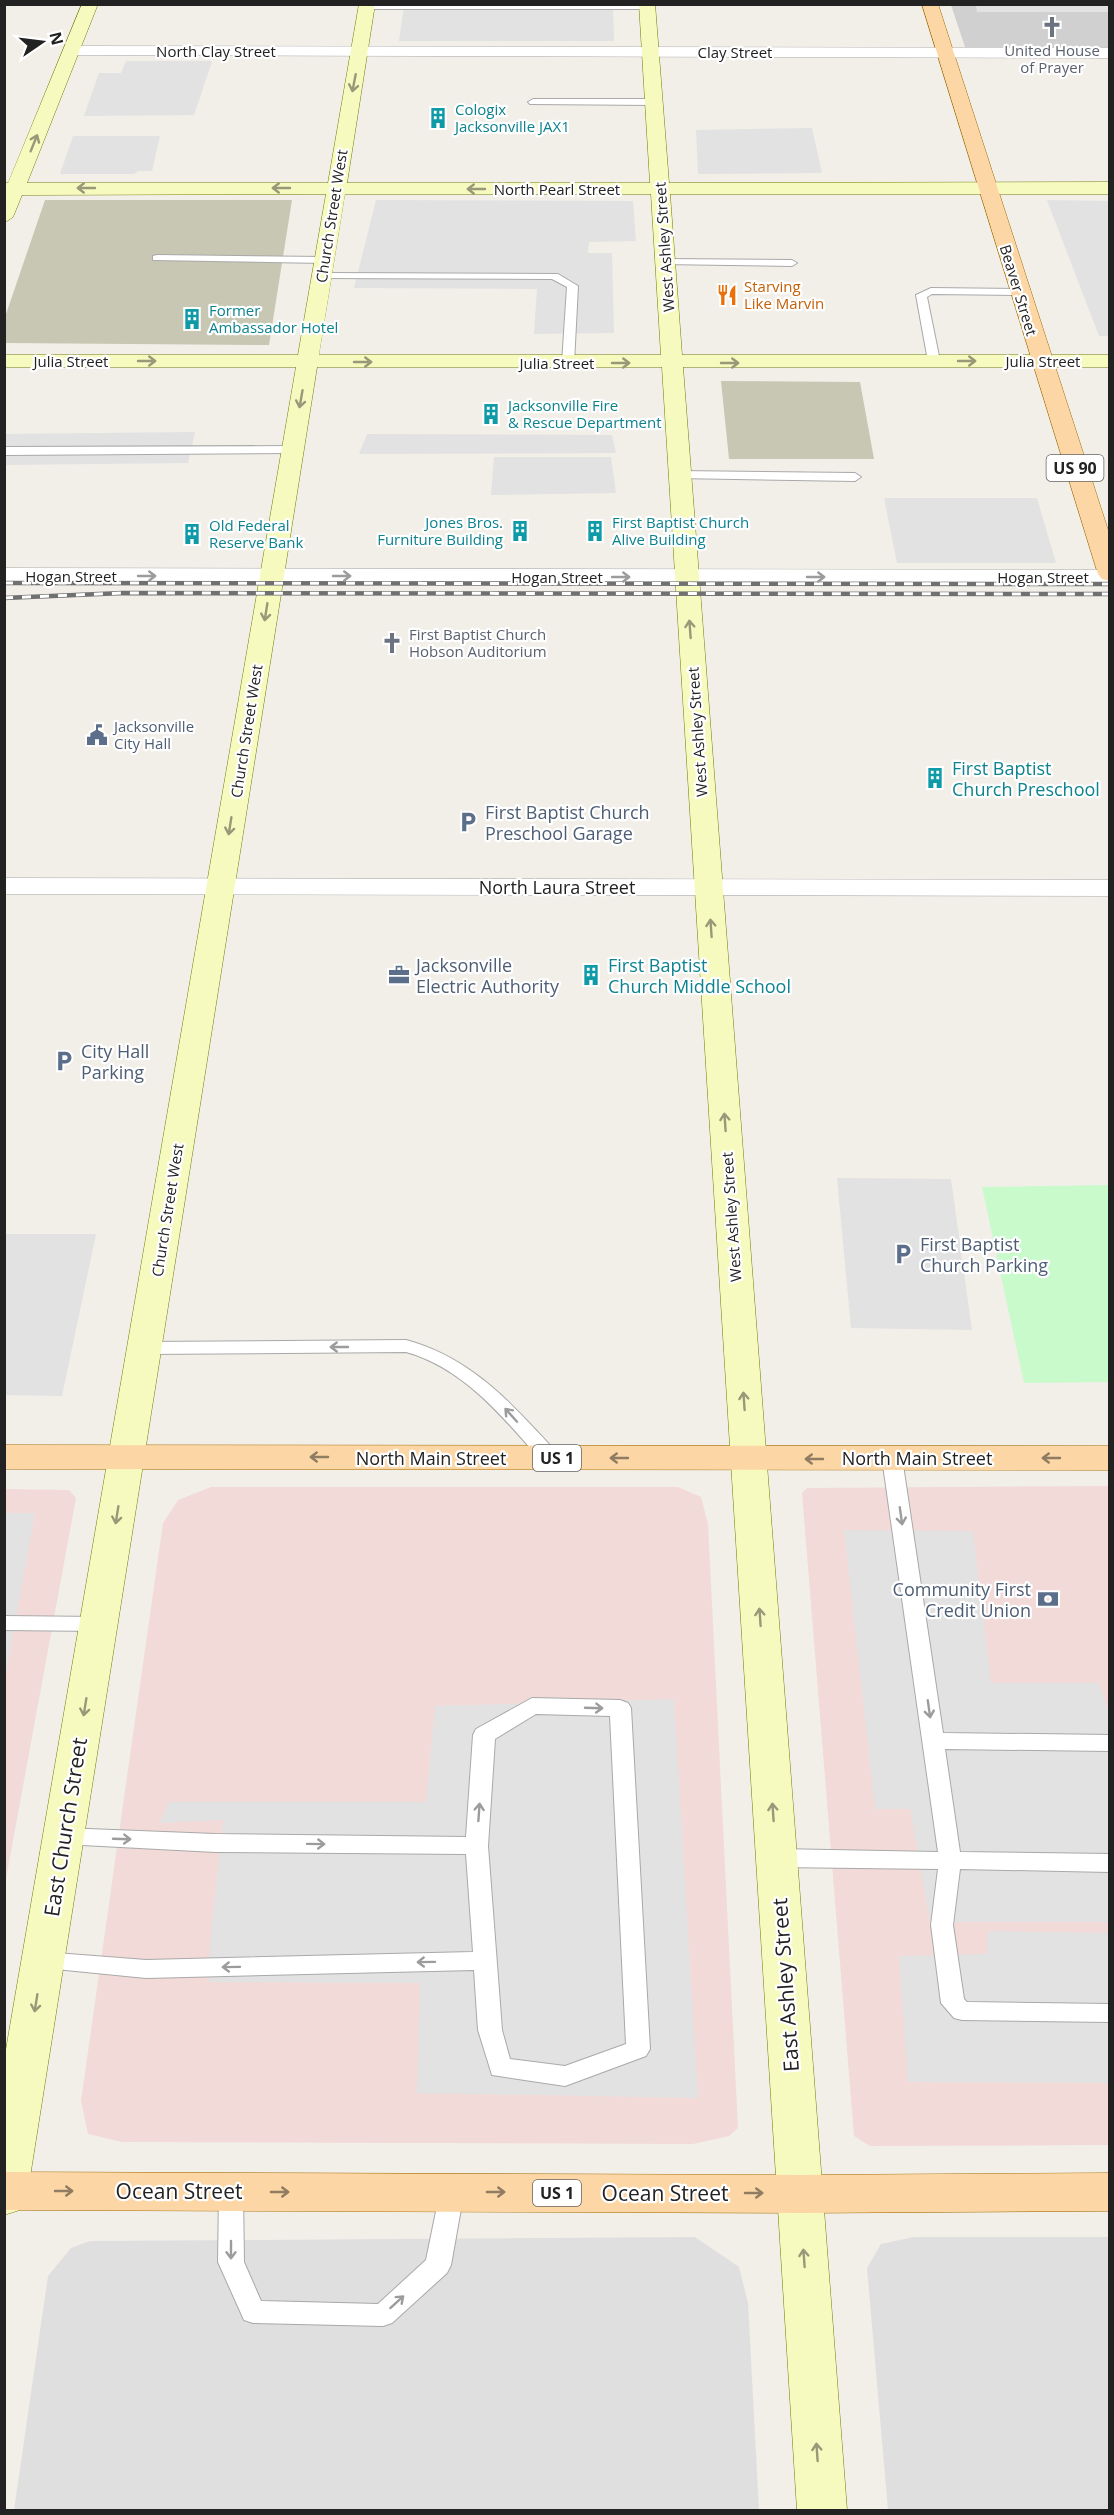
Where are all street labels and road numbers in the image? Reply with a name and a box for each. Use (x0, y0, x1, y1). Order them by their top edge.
street label: North Clay Street (156, 41, 276, 61)
street label: Clay Street (698, 42, 772, 62)
street label: Church Street West (311, 148, 351, 284)
street label: North Pearl Street (494, 179, 620, 199)
street label: West Ashley Street (649, 181, 679, 313)
street label: Beaver Street (996, 242, 1042, 338)
street label: Julia Street (32, 351, 108, 371)
street label: Julia Street (1004, 351, 1080, 371)
street label: Julia Street (518, 353, 594, 373)
road number: US 90 (1046, 455, 1104, 481)
street label: Hogan Street (25, 566, 117, 586)
street label: Hogan Street (511, 567, 603, 587)
street label: Hogan Street (997, 567, 1089, 587)
street label: Church Street West (226, 663, 266, 799)
street label: West Ashley Street (682, 666, 712, 798)
street label: North Laura Street (479, 875, 635, 899)
street label: Church Street West (147, 1142, 187, 1278)
street label: West Ashley Street (716, 1151, 746, 1283)
road number: US 1 (533, 1445, 581, 1471)
street label: North Main Street (356, 1446, 506, 1470)
street label: North Main Street (842, 1446, 992, 1470)
street label: East Church Street (37, 1735, 93, 1919)
street label: East Ashley Street (765, 1897, 805, 2073)
street label: Ocean Street (116, 2177, 242, 2205)
street label: Ocean Street (602, 2179, 728, 2207)
road number: US 1 (533, 2180, 581, 2206)

